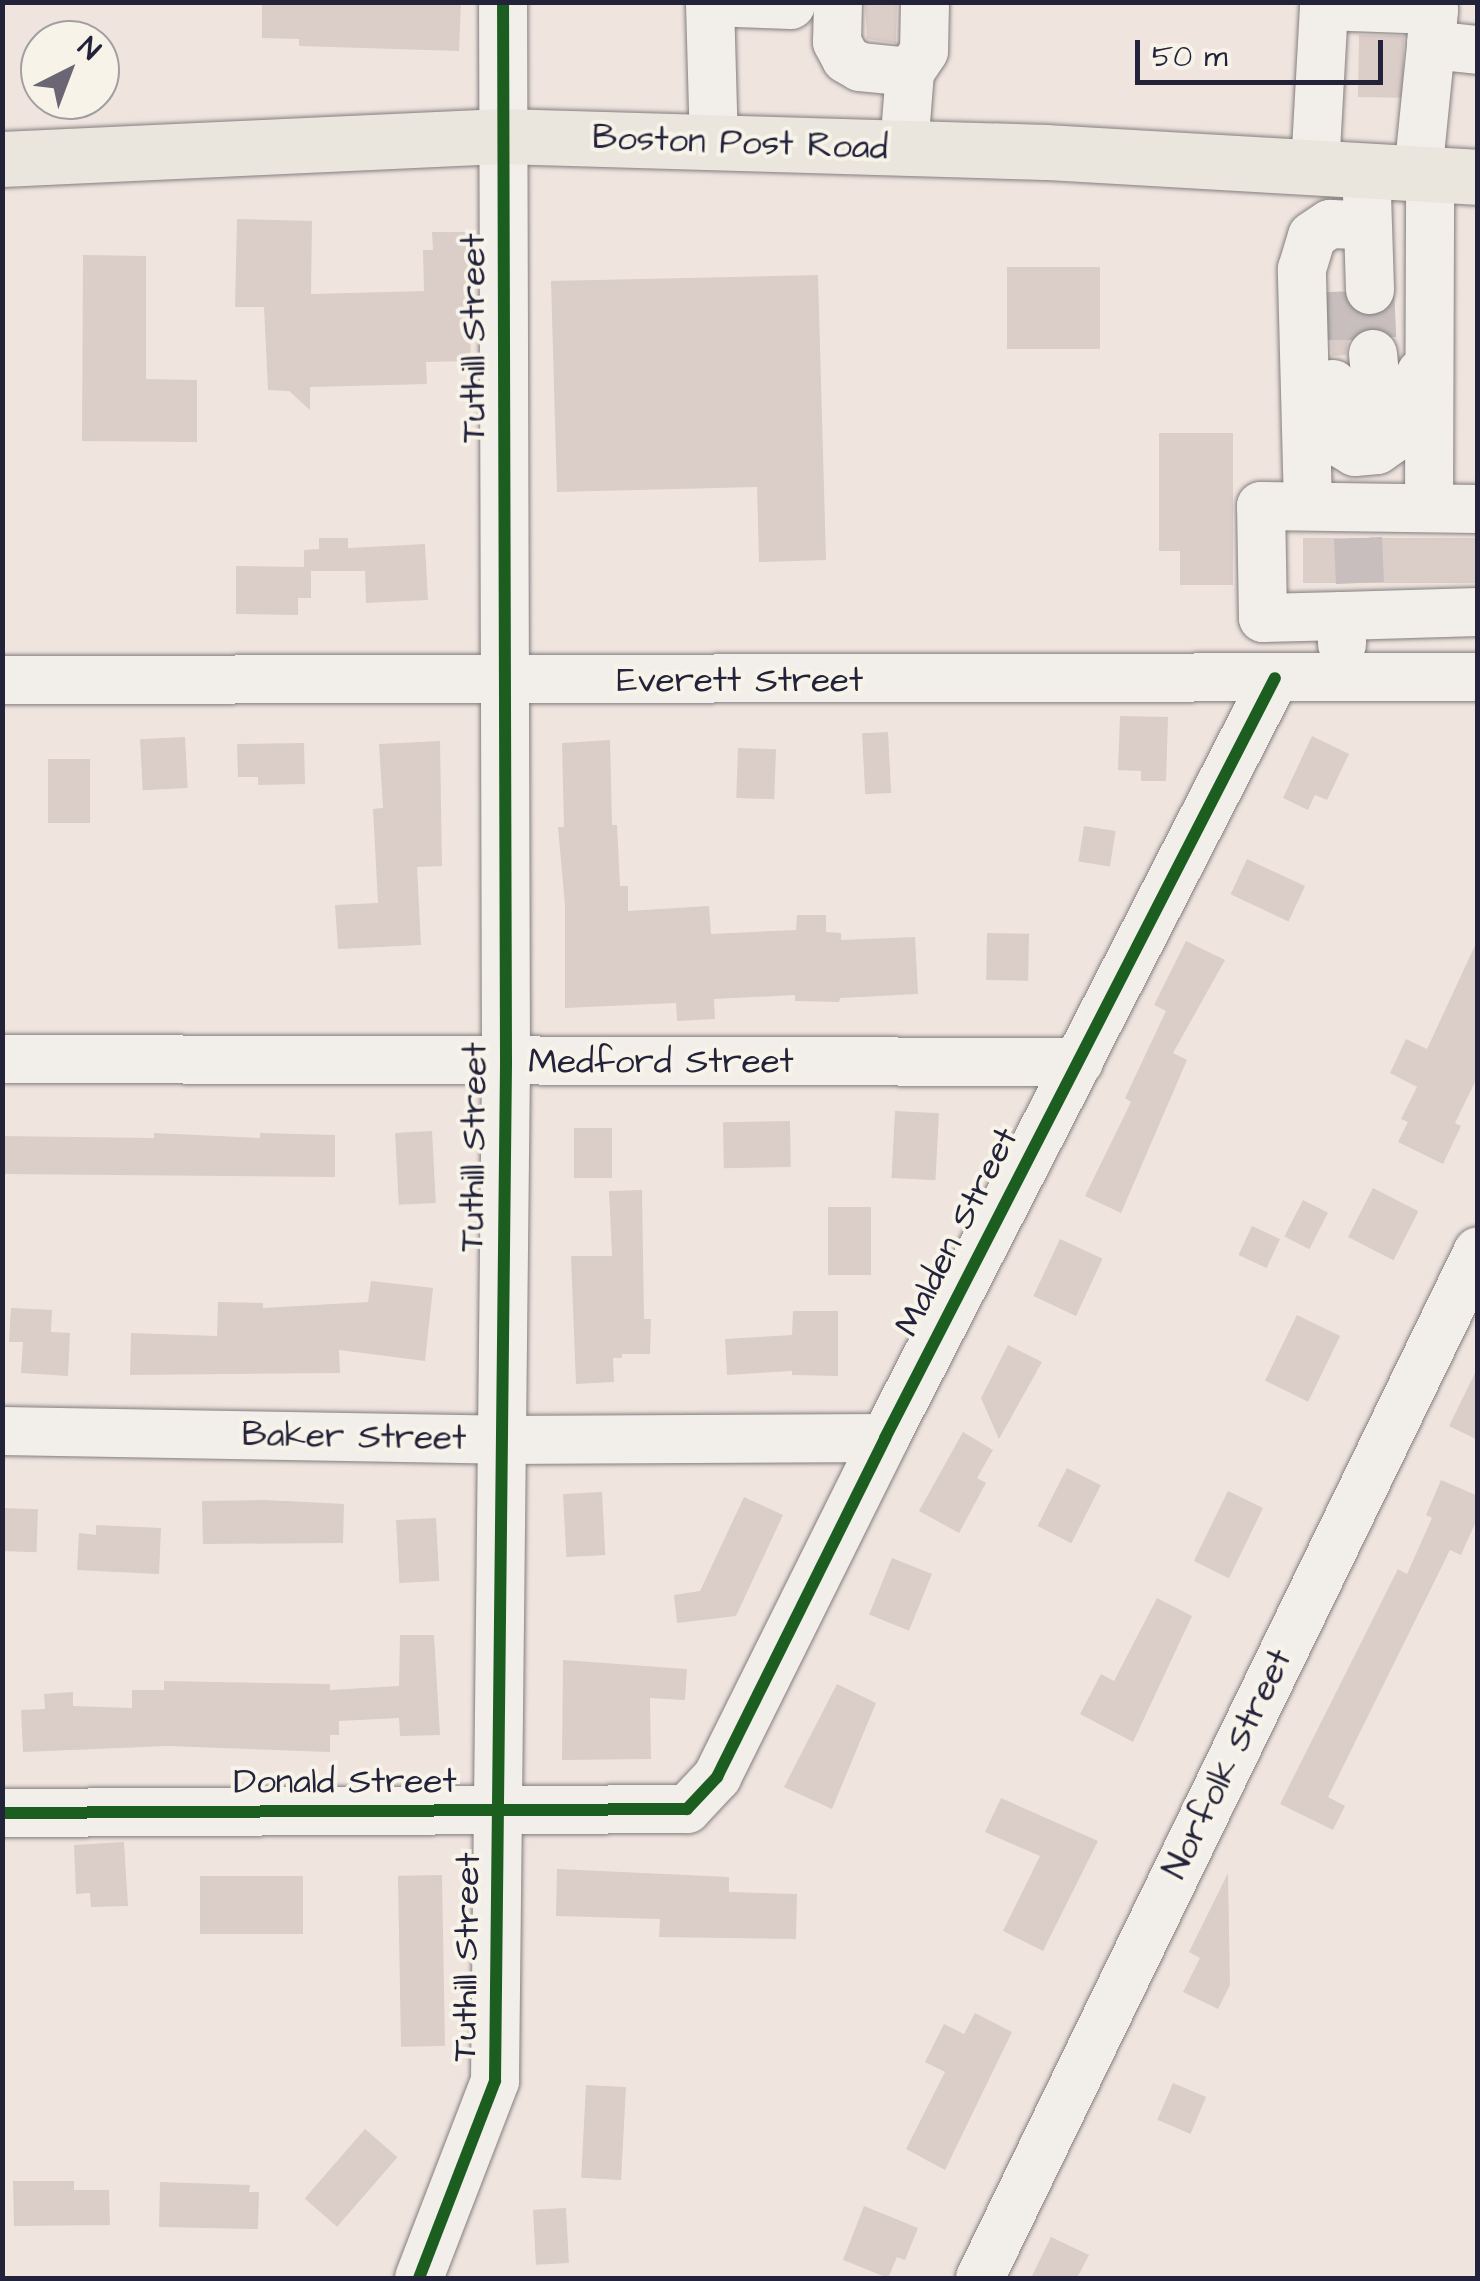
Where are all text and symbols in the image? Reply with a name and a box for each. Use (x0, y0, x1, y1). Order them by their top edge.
north arrow (20, 20, 120, 120)
scale bar (1140, 20, 1388, 82)
text: N (69, 28, 109, 69)
text: 50 m (1152, 36, 1228, 78)
street label: Boston Post Road (592, 117, 888, 169)
street label: Tuthill Street (453, 233, 495, 443)
street label: Everett Street (617, 660, 863, 702)
street label: Medford Street (528, 1041, 794, 1083)
street label: Tuthill Street (451, 1042, 497, 1252)
street label: Malden Street (886, 1121, 1028, 1343)
street label: Baker Street (241, 1414, 467, 1460)
street label: Norfolk Street (1154, 1642, 1302, 1886)
street label: Donald Street (233, 1761, 457, 1803)
street label: Tuthill Street (444, 1852, 490, 2062)

